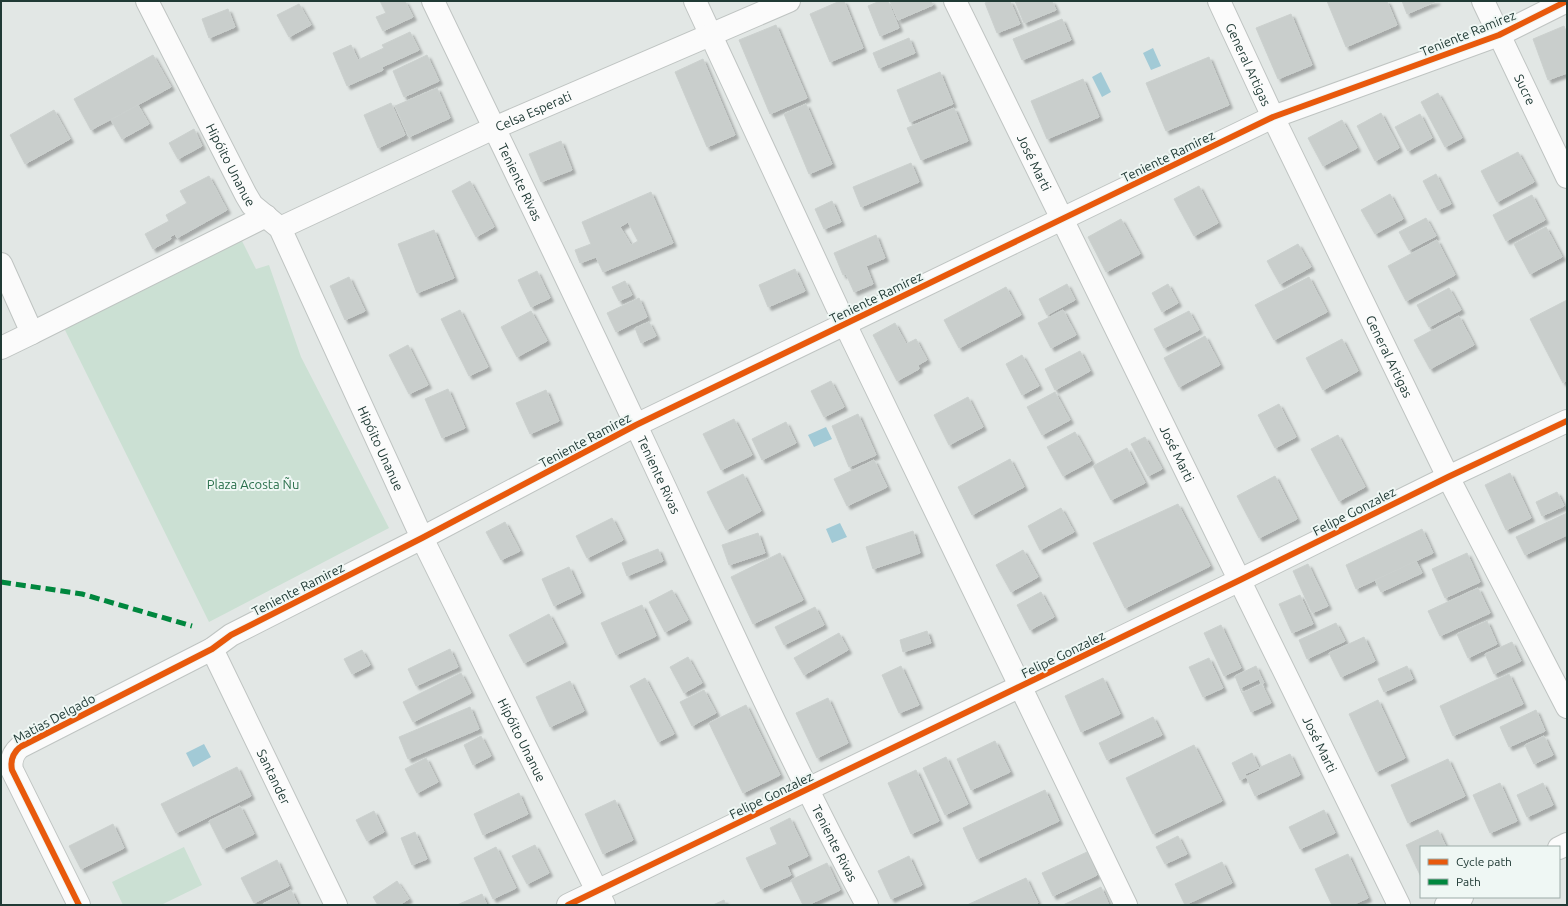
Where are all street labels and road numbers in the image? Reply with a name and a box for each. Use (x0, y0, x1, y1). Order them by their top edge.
street label: Teniente Ramirez (1418, 8, 1518, 58)
street label: General Artigas (1223, 21, 1274, 108)
street label: Sucre (1512, 72, 1539, 107)
street label: Celsa Esperati (493, 89, 574, 134)
street label: Hipóito Unanue (204, 121, 258, 209)
street label: Teniente Ramirez (1119, 127, 1217, 185)
street label: José Marti (1015, 132, 1054, 193)
street label: Teniente Rivas (496, 141, 545, 223)
street label: Teniente Ramirez (827, 268, 925, 326)
street label: General Artigas (1363, 313, 1415, 400)
street label: Hipóito Unanue (356, 404, 406, 493)
street label: Teniente Ramirez (537, 410, 633, 470)
street label: José Marti (1157, 423, 1197, 484)
street label: Teniente Rivas (635, 434, 683, 516)
street label: Felipe Gonzalez (1310, 484, 1398, 538)
street label: Teniente Ramirez (250, 560, 346, 618)
street label: Felipe Gonzalez (1019, 628, 1107, 680)
street label: Matias Delgado (11, 691, 97, 745)
street label: Hipóito Unanue (496, 696, 549, 784)
street label: José Marti (1300, 714, 1340, 775)
street label: Santander (255, 747, 293, 807)
street label: Felipe Gonzalez (727, 769, 815, 821)
street label: Teniente Rivas (809, 802, 860, 884)

